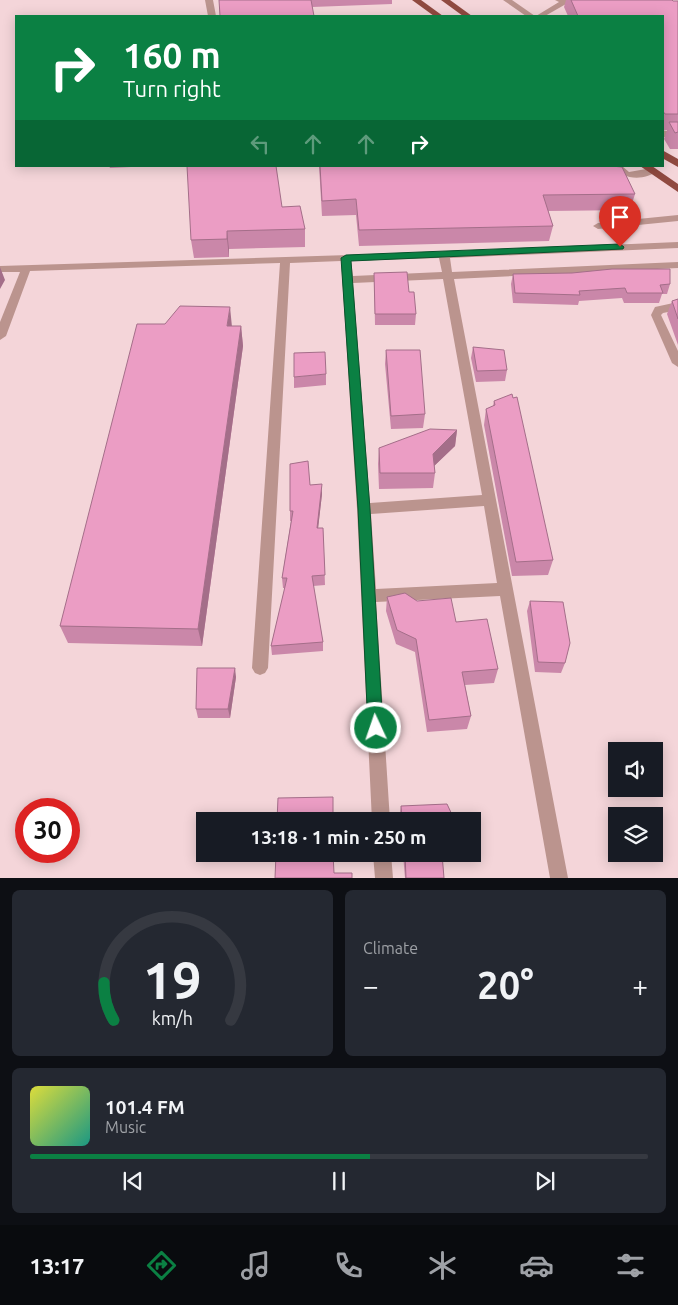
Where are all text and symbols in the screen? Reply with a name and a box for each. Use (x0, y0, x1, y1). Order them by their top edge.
icon: right (40, 35, 105, 100)
text: 160 m (123, 35, 221, 75)
text: Turn right (123, 76, 221, 101)
icon: left (246, 130, 274, 158)
icon: ahead (299, 130, 327, 158)
icon: ahead (352, 130, 380, 158)
icon: right (405, 130, 433, 158)
pin (599, 196, 641, 247)
icon: arrive (606, 203, 634, 231)
position arrow (349, 701, 401, 753)
map controls (608, 742, 663, 862)
button: sound (608, 742, 663, 797)
speed limit sign: 30 (15, 798, 80, 863)
button: layers (608, 807, 663, 862)
text: 13:18 · 1 min · 250 m (251, 826, 426, 848)
text: Climate (363, 939, 418, 957)
text: 19 (143, 951, 202, 1009)
text: 20° (477, 964, 534, 1006)
text: − (363, 970, 379, 1001)
text: + (632, 970, 648, 1001)
text: km/h (152, 1008, 193, 1028)
text: 101.4 FM (105, 1096, 185, 1118)
text: Music (105, 1118, 146, 1136)
icon: previous (119, 1167, 147, 1195)
icon: pause (325, 1167, 353, 1195)
icon: next (531, 1167, 559, 1195)
icon: directions (144, 1248, 179, 1283)
icon: music (238, 1248, 273, 1283)
icon: phone (331, 1248, 366, 1283)
icon: climate (425, 1248, 460, 1283)
icon: car (519, 1248, 554, 1283)
icon: filters (613, 1248, 648, 1283)
text: 13:17 (29, 1253, 85, 1278)

